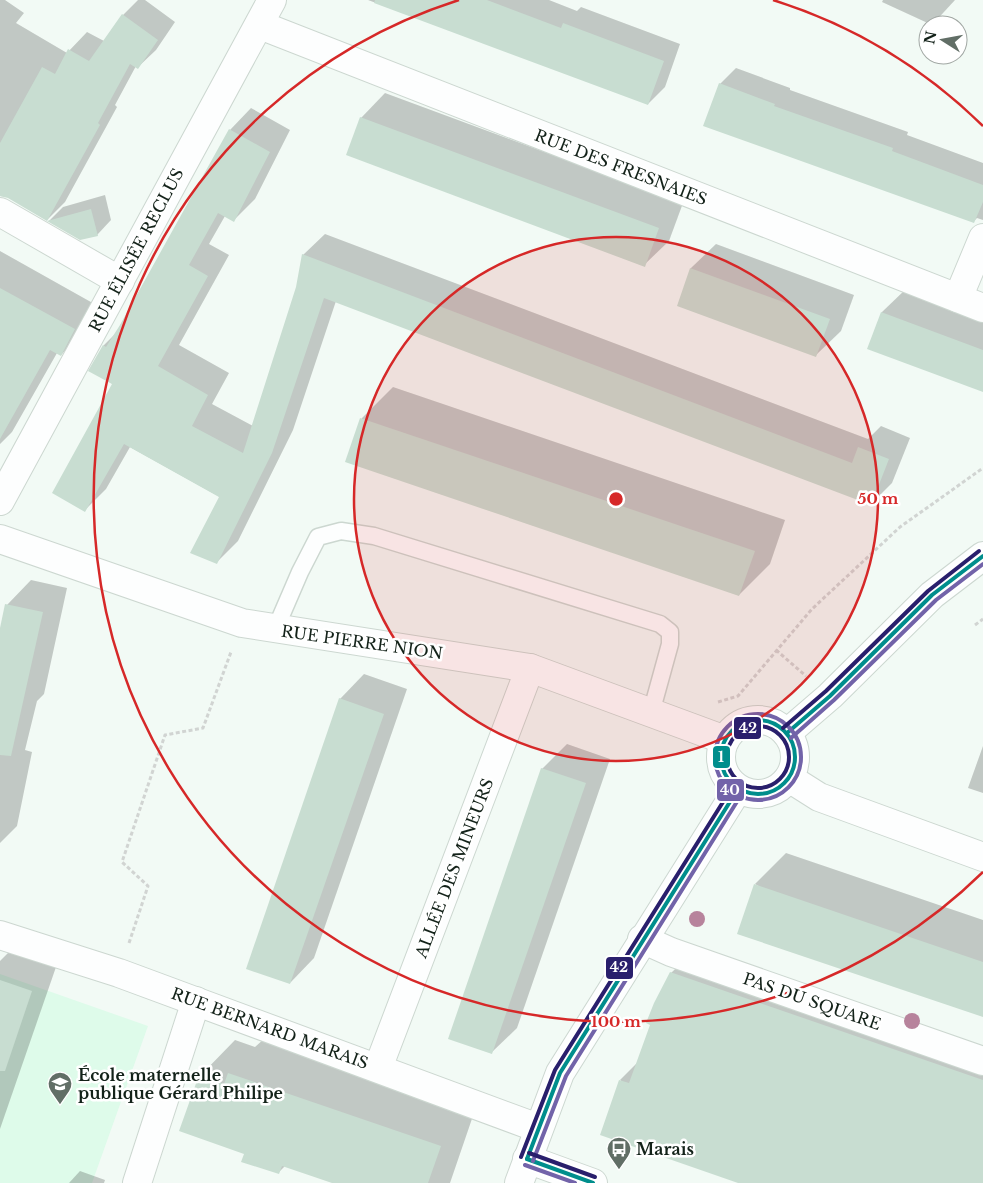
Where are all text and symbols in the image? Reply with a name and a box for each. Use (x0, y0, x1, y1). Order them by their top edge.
north arrow (918, 15, 968, 65)
text: N (920, 29, 940, 46)
street label: RUE DES FRESNAIES (532, 125, 710, 209)
street label: RUE ÉLISÉE RECLUS (84, 165, 188, 335)
text: 50 m (858, 489, 899, 508)
centre of rings (607, 490, 625, 508)
street label: RUE PIERRE NION (280, 621, 444, 663)
line badge: 42 (733, 716, 762, 740)
text: 42 (739, 719, 757, 737)
line badge: 1 (712, 745, 731, 769)
text: 1 (718, 748, 724, 766)
street label: ALLÉE DES MINEURS (410, 775, 498, 962)
line badge: 40 (716, 778, 745, 802)
text: 40 (720, 781, 740, 799)
line badge: 42 (605, 956, 634, 980)
text: 42 (610, 958, 628, 976)
street label: PAS DU SQUARE (740, 968, 884, 1034)
street label: RUE BERNARD MARAIS (169, 983, 371, 1073)
text: 100 m (591, 1012, 641, 1031)
place label: École maternelle publique Gérard Philipe (78, 1065, 283, 1103)
school or university icon: École maternelle publique Gérard Philipe (47, 1071, 73, 1105)
bus stop icon: Marais (606, 1136, 632, 1170)
place label: Marais (636, 1139, 694, 1159)

